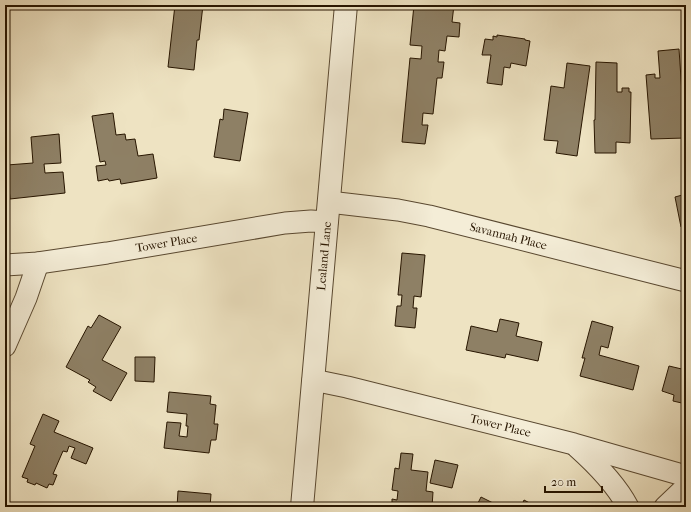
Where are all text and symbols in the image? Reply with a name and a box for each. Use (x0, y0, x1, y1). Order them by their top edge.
street label: Savannah Place (468, 220, 549, 253)
street label: Lealand Lane (314, 221, 334, 291)
street label: Tower Place (134, 231, 198, 255)
street label: Tower Place (468, 411, 533, 440)
scale bar (545, 468, 602, 494)
text: 20 m (551, 475, 576, 489)

